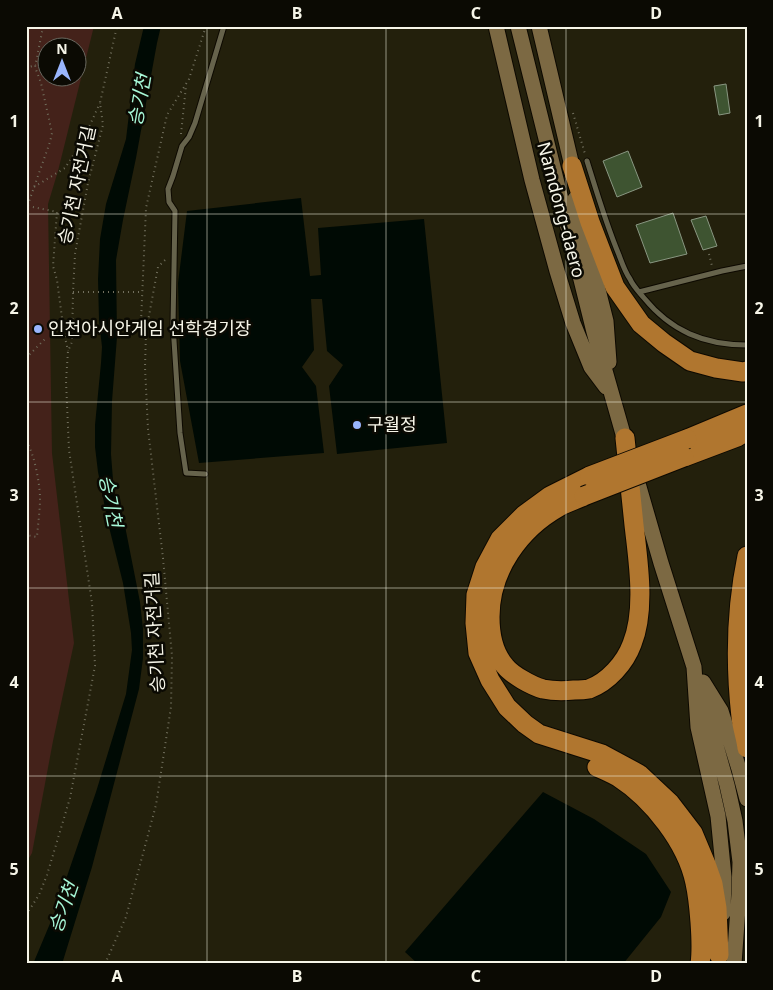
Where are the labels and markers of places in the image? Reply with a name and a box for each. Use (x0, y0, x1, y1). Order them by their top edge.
place label: 인천아시안게임 선학경기장 (48, 316, 251, 340)
marker: 인천아시안게임 선학경기장 (32, 323, 44, 335)
place label: 구월정 (367, 412, 417, 436)
marker: 구월정 (351, 419, 363, 431)

